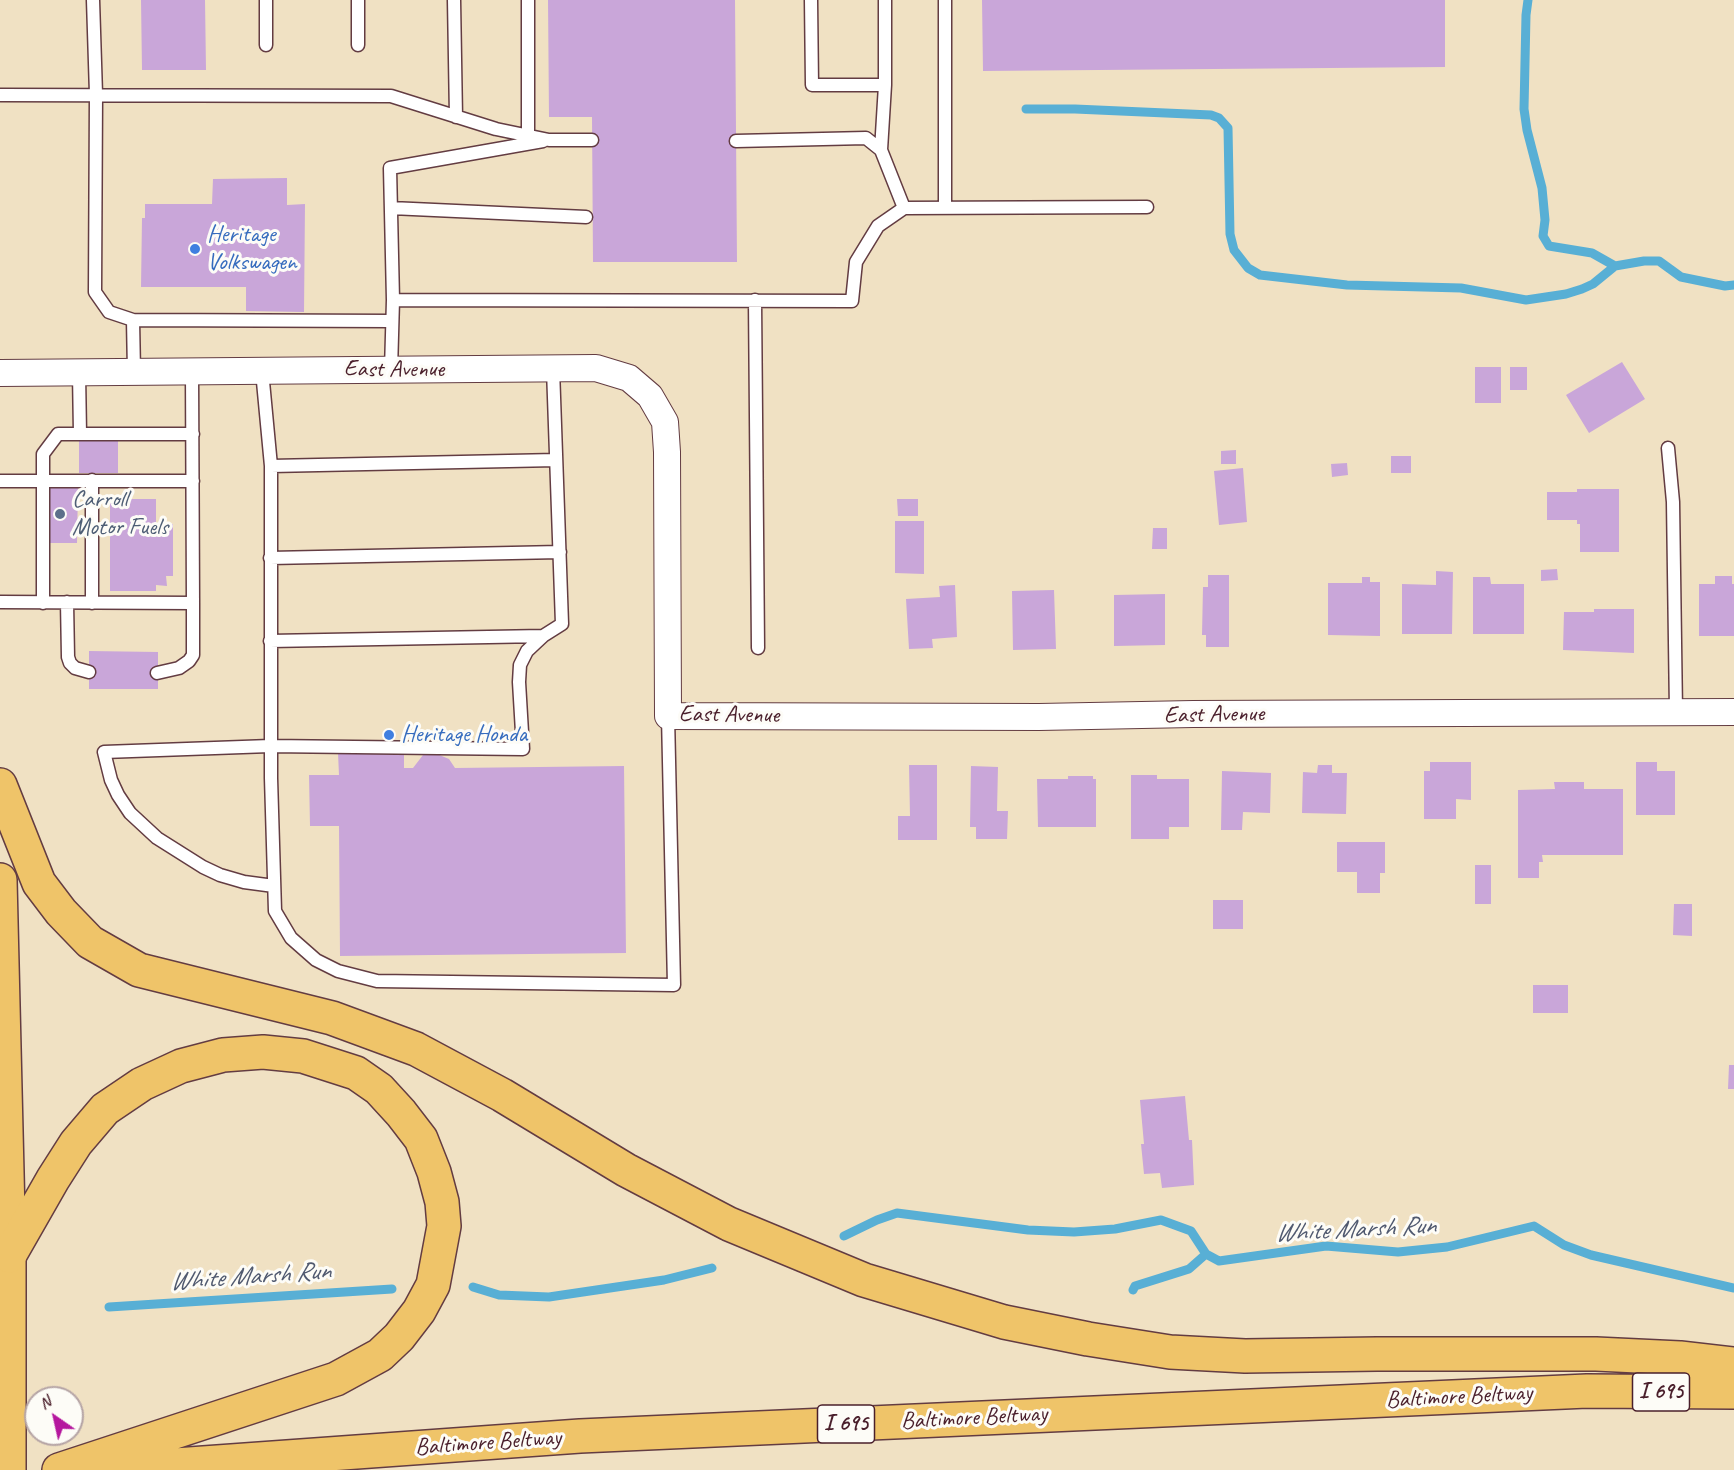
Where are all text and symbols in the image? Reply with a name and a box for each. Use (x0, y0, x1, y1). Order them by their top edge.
place label: Heritage Volkswagen (207, 221, 297, 277)
marker: Heritage Volkswagen (188, 242, 202, 256)
street label: East Avenue (344, 356, 444, 384)
place label: Carroll Motor Fuels (72, 486, 168, 542)
marker: Carroll Motor Fuels (53, 507, 67, 521)
street label: East Avenue (679, 700, 779, 730)
street label: East Avenue (1164, 700, 1264, 730)
place label: Heritage Honda (401, 721, 527, 749)
marker: Heritage Honda (382, 728, 396, 742)
water label: White Marsh Run (1274, 1210, 1436, 1250)
water label: White Marsh Run (169, 1256, 331, 1298)
road number: I 695 (1632, 1373, 1690, 1411)
street label: Baltimore Beltway (1385, 1379, 1533, 1415)
north arrow (24, 1386, 84, 1446)
text: N (35, 1392, 55, 1414)
street label: Baltimore Beltway (900, 1400, 1048, 1436)
road number: I 695 (818, 1405, 874, 1443)
street label: Baltimore Beltway (414, 1424, 562, 1462)

